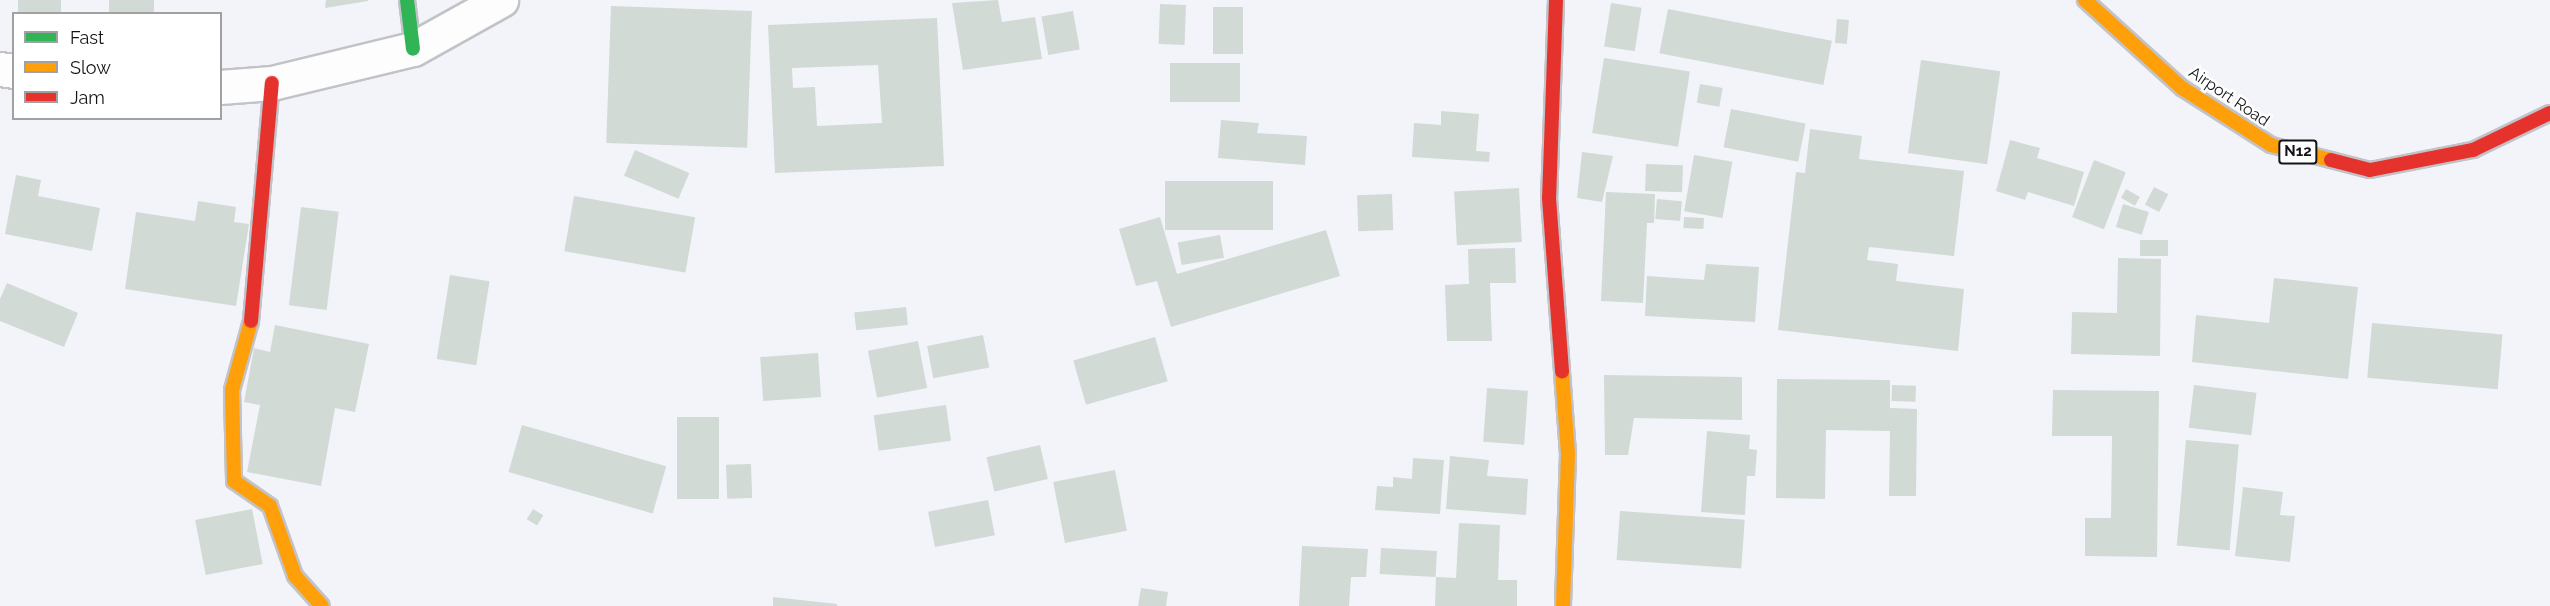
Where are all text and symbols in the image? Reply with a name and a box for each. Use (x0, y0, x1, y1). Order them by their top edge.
legend (12, 12, 222, 120)
text: Fast (70, 27, 104, 48)
text: Slow (70, 57, 111, 78)
street label: Airport Road (2185, 63, 2273, 131)
text: Jam (70, 87, 105, 108)
road number: N12 (2277, 140, 2319, 164)

